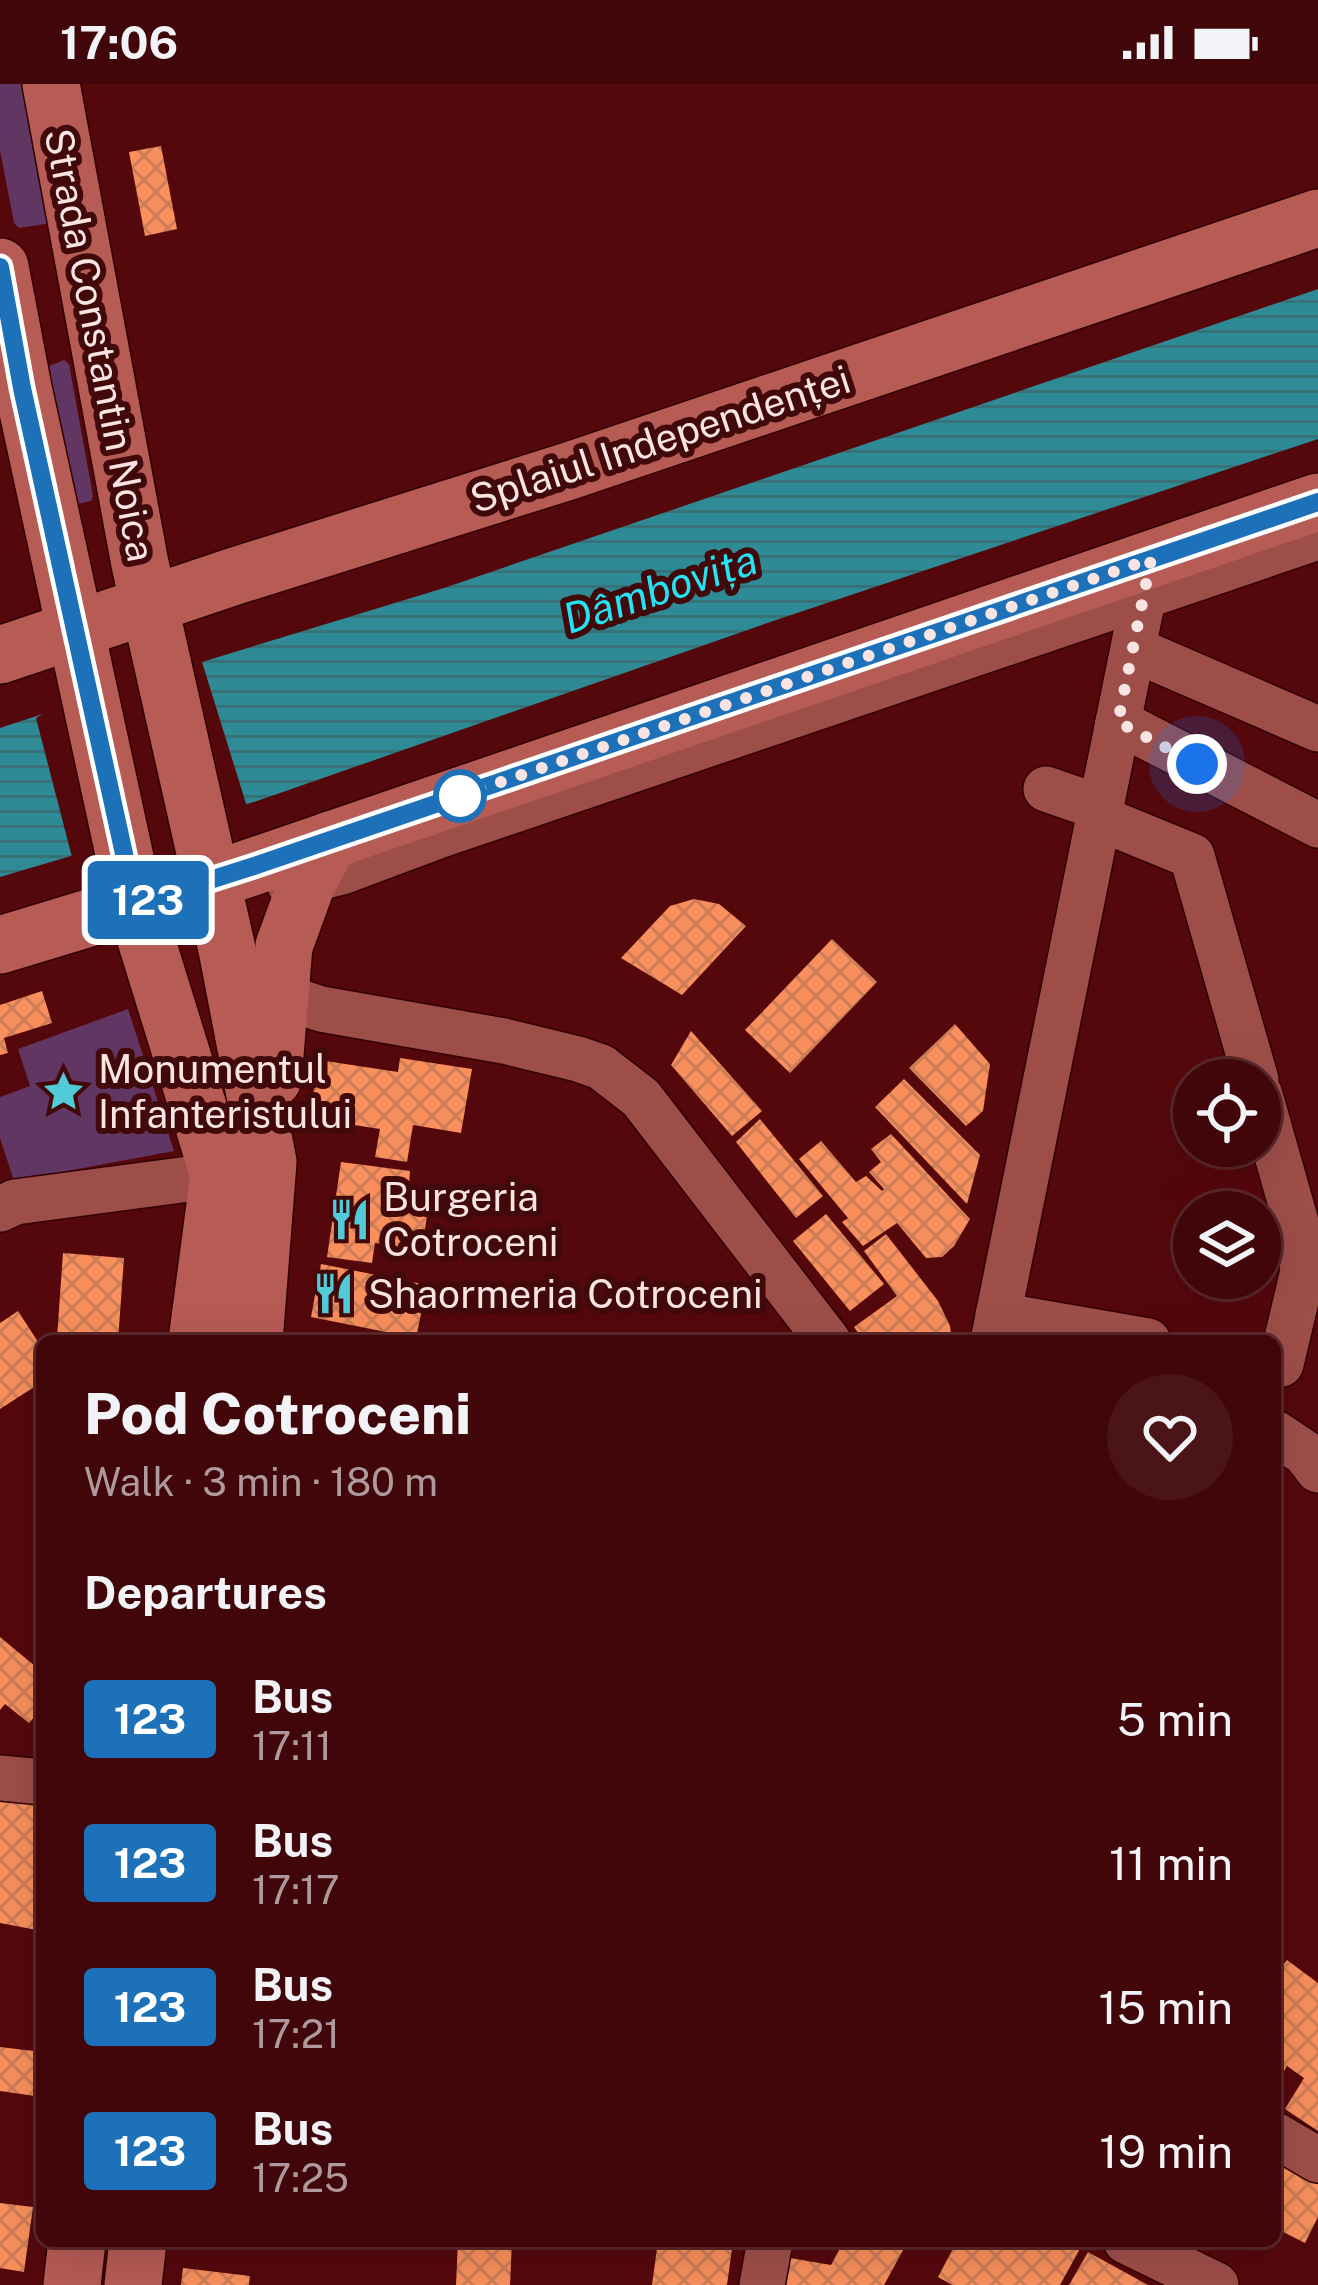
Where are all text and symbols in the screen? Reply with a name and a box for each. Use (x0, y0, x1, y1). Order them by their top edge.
text: 17:06 (60, 16, 178, 69)
street label: Strada Constantin Noica (35, 125, 165, 565)
street label: Splaiul Independenței (464, 356, 856, 522)
water label: Dâmbovița (557, 534, 763, 643)
your location (1167, 734, 1227, 794)
unlabelled marker (435, 771, 485, 821)
line badge: 123 (79, 861, 217, 939)
text: 123 (112, 875, 184, 924)
place label: Monumentul Infanteristului (98, 1046, 352, 1137)
map controls (1173, 1059, 1281, 1299)
button: locate (1173, 1059, 1281, 1167)
place icon: Monumentul Infanteristului (41, 1068, 87, 1114)
place label: Burgeria Cotroceni (383, 1174, 558, 1265)
button: layers (1173, 1191, 1281, 1299)
restaurant icon: Burgeria Cotroceni (326, 1196, 372, 1242)
restaurant icon: Shaormeria Cotroceni (311, 1271, 357, 1317)
place label: Shaormeria Cotroceni (368, 1271, 763, 1317)
button: heart (1107, 1374, 1233, 1500)
text: Pod Cotroceni (84, 1380, 471, 1447)
text: Walk · 3 min · 180 m (84, 1459, 438, 1505)
text: Departures (84, 1566, 327, 1619)
text: Bus (252, 1670, 333, 1723)
text: 5 min (1117, 1693, 1233, 1746)
text: 123 (114, 1694, 186, 1743)
text: 17:11 (252, 1723, 332, 1769)
text: Bus (252, 1814, 333, 1867)
text: 11 min (1109, 1837, 1233, 1890)
text: 123 (114, 1838, 186, 1887)
text: 17:17 (252, 1867, 339, 1913)
text: Bus (252, 1958, 333, 2011)
text: 15 min (1099, 1981, 1233, 2034)
text: 123 (114, 1982, 186, 2031)
text: 17:21 (252, 2011, 340, 2057)
text: Bus (252, 2102, 333, 2155)
text: 19 min (1099, 2125, 1233, 2178)
text: 123 (114, 2126, 186, 2175)
text: 17:25 (252, 2155, 349, 2201)

